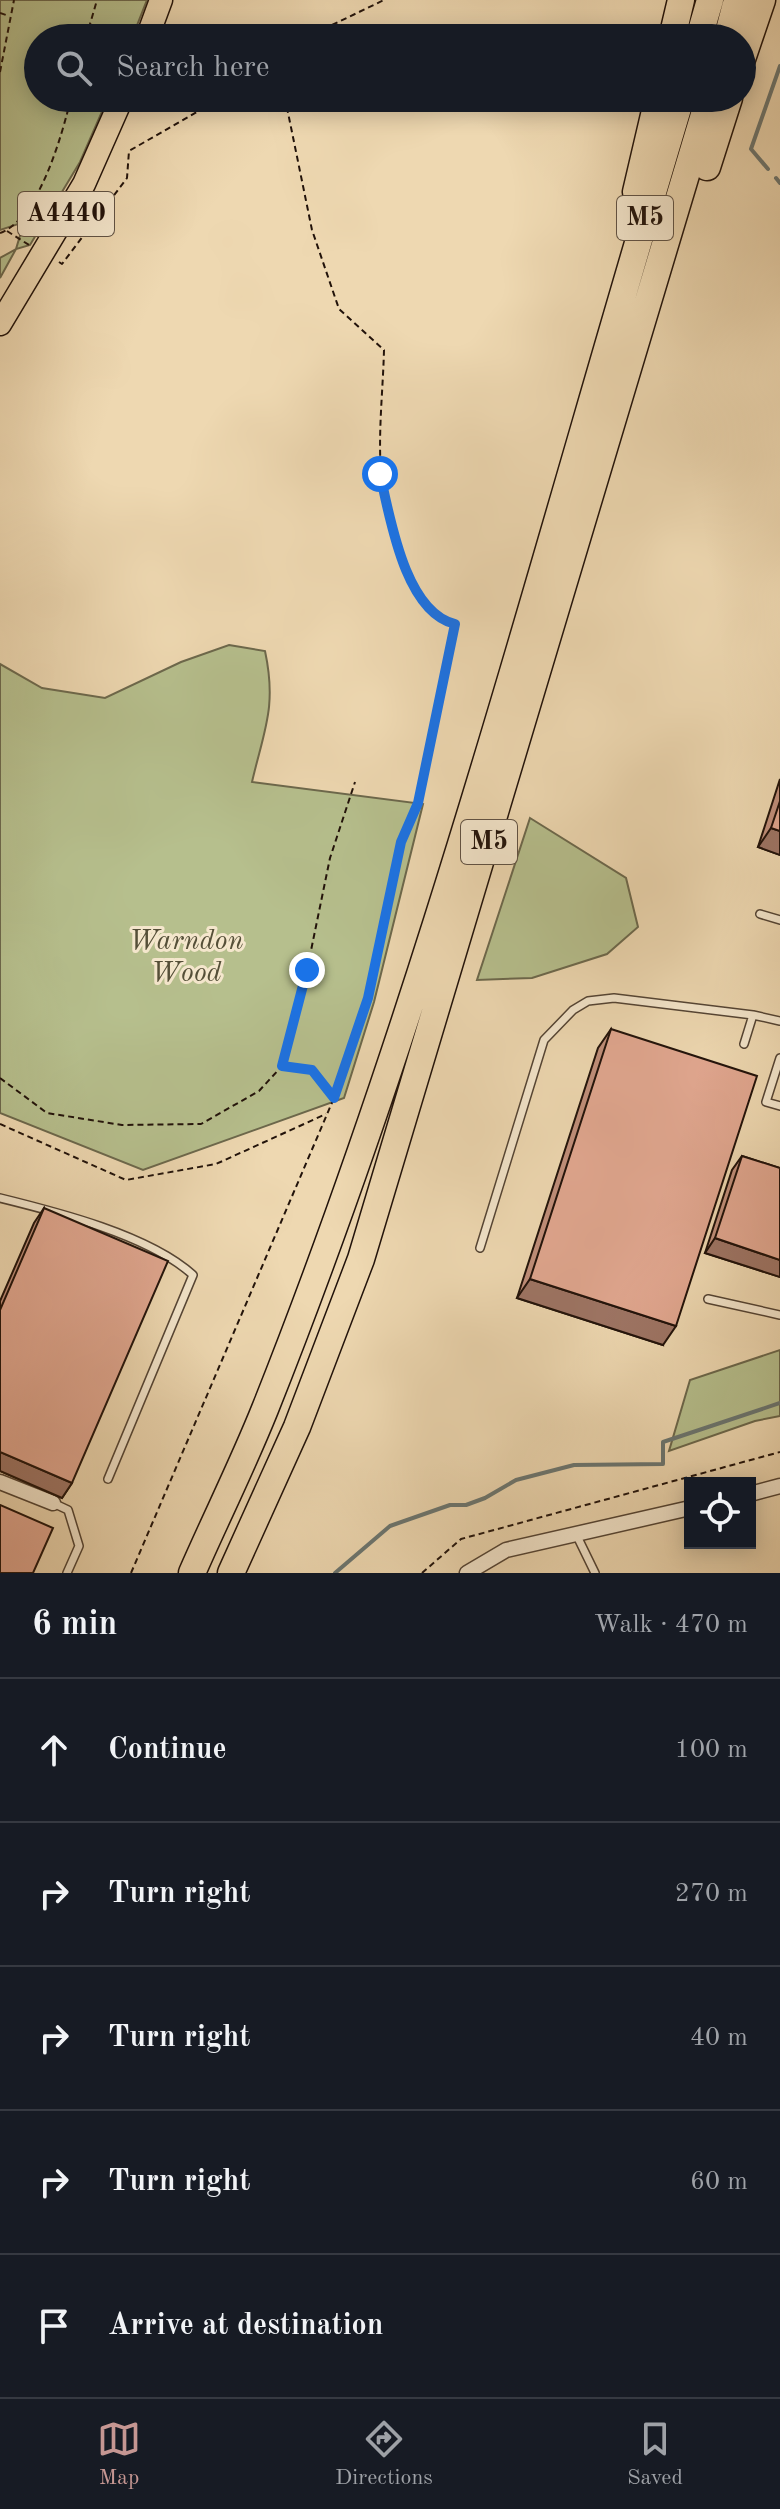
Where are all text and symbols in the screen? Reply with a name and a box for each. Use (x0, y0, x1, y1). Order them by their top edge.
search box (24, 24, 756, 112)
icon: search (52, 46, 96, 90)
text: Search here (116, 53, 270, 83)
road number: A4440 (18, 192, 114, 236)
road number: M5 (617, 196, 673, 240)
route start (362, 456, 398, 492)
road number: M5 (461, 820, 517, 864)
park label: Warndon Wood (129, 928, 243, 988)
route end (289, 952, 325, 988)
map controls (684, 1477, 756, 1549)
button: locate (684, 1477, 756, 1549)
text: 6 min (32, 1608, 117, 1642)
text: Walk · 470 m (594, 1612, 748, 1638)
icon: ahead (32, 1728, 76, 1772)
text: Continue (108, 1735, 227, 1765)
text: 100 m (675, 1737, 748, 1763)
icon: right (32, 1872, 76, 1916)
text: Turn right (108, 1879, 250, 1909)
text: 270 m (675, 1881, 748, 1907)
icon: right (32, 2016, 76, 2060)
text: Turn right (108, 2023, 250, 2053)
text: 40 m (690, 2025, 748, 2051)
icon: right (32, 2160, 76, 2204)
text: Turn right (108, 2167, 250, 2197)
text: 60 m (690, 2169, 748, 2195)
icon: arrive (32, 2304, 76, 2348)
text: Arrive at destination (108, 2311, 383, 2341)
tab: Map (97, 2417, 141, 2492)
tab: Directions (335, 2417, 433, 2492)
tab: Saved (627, 2417, 683, 2492)

